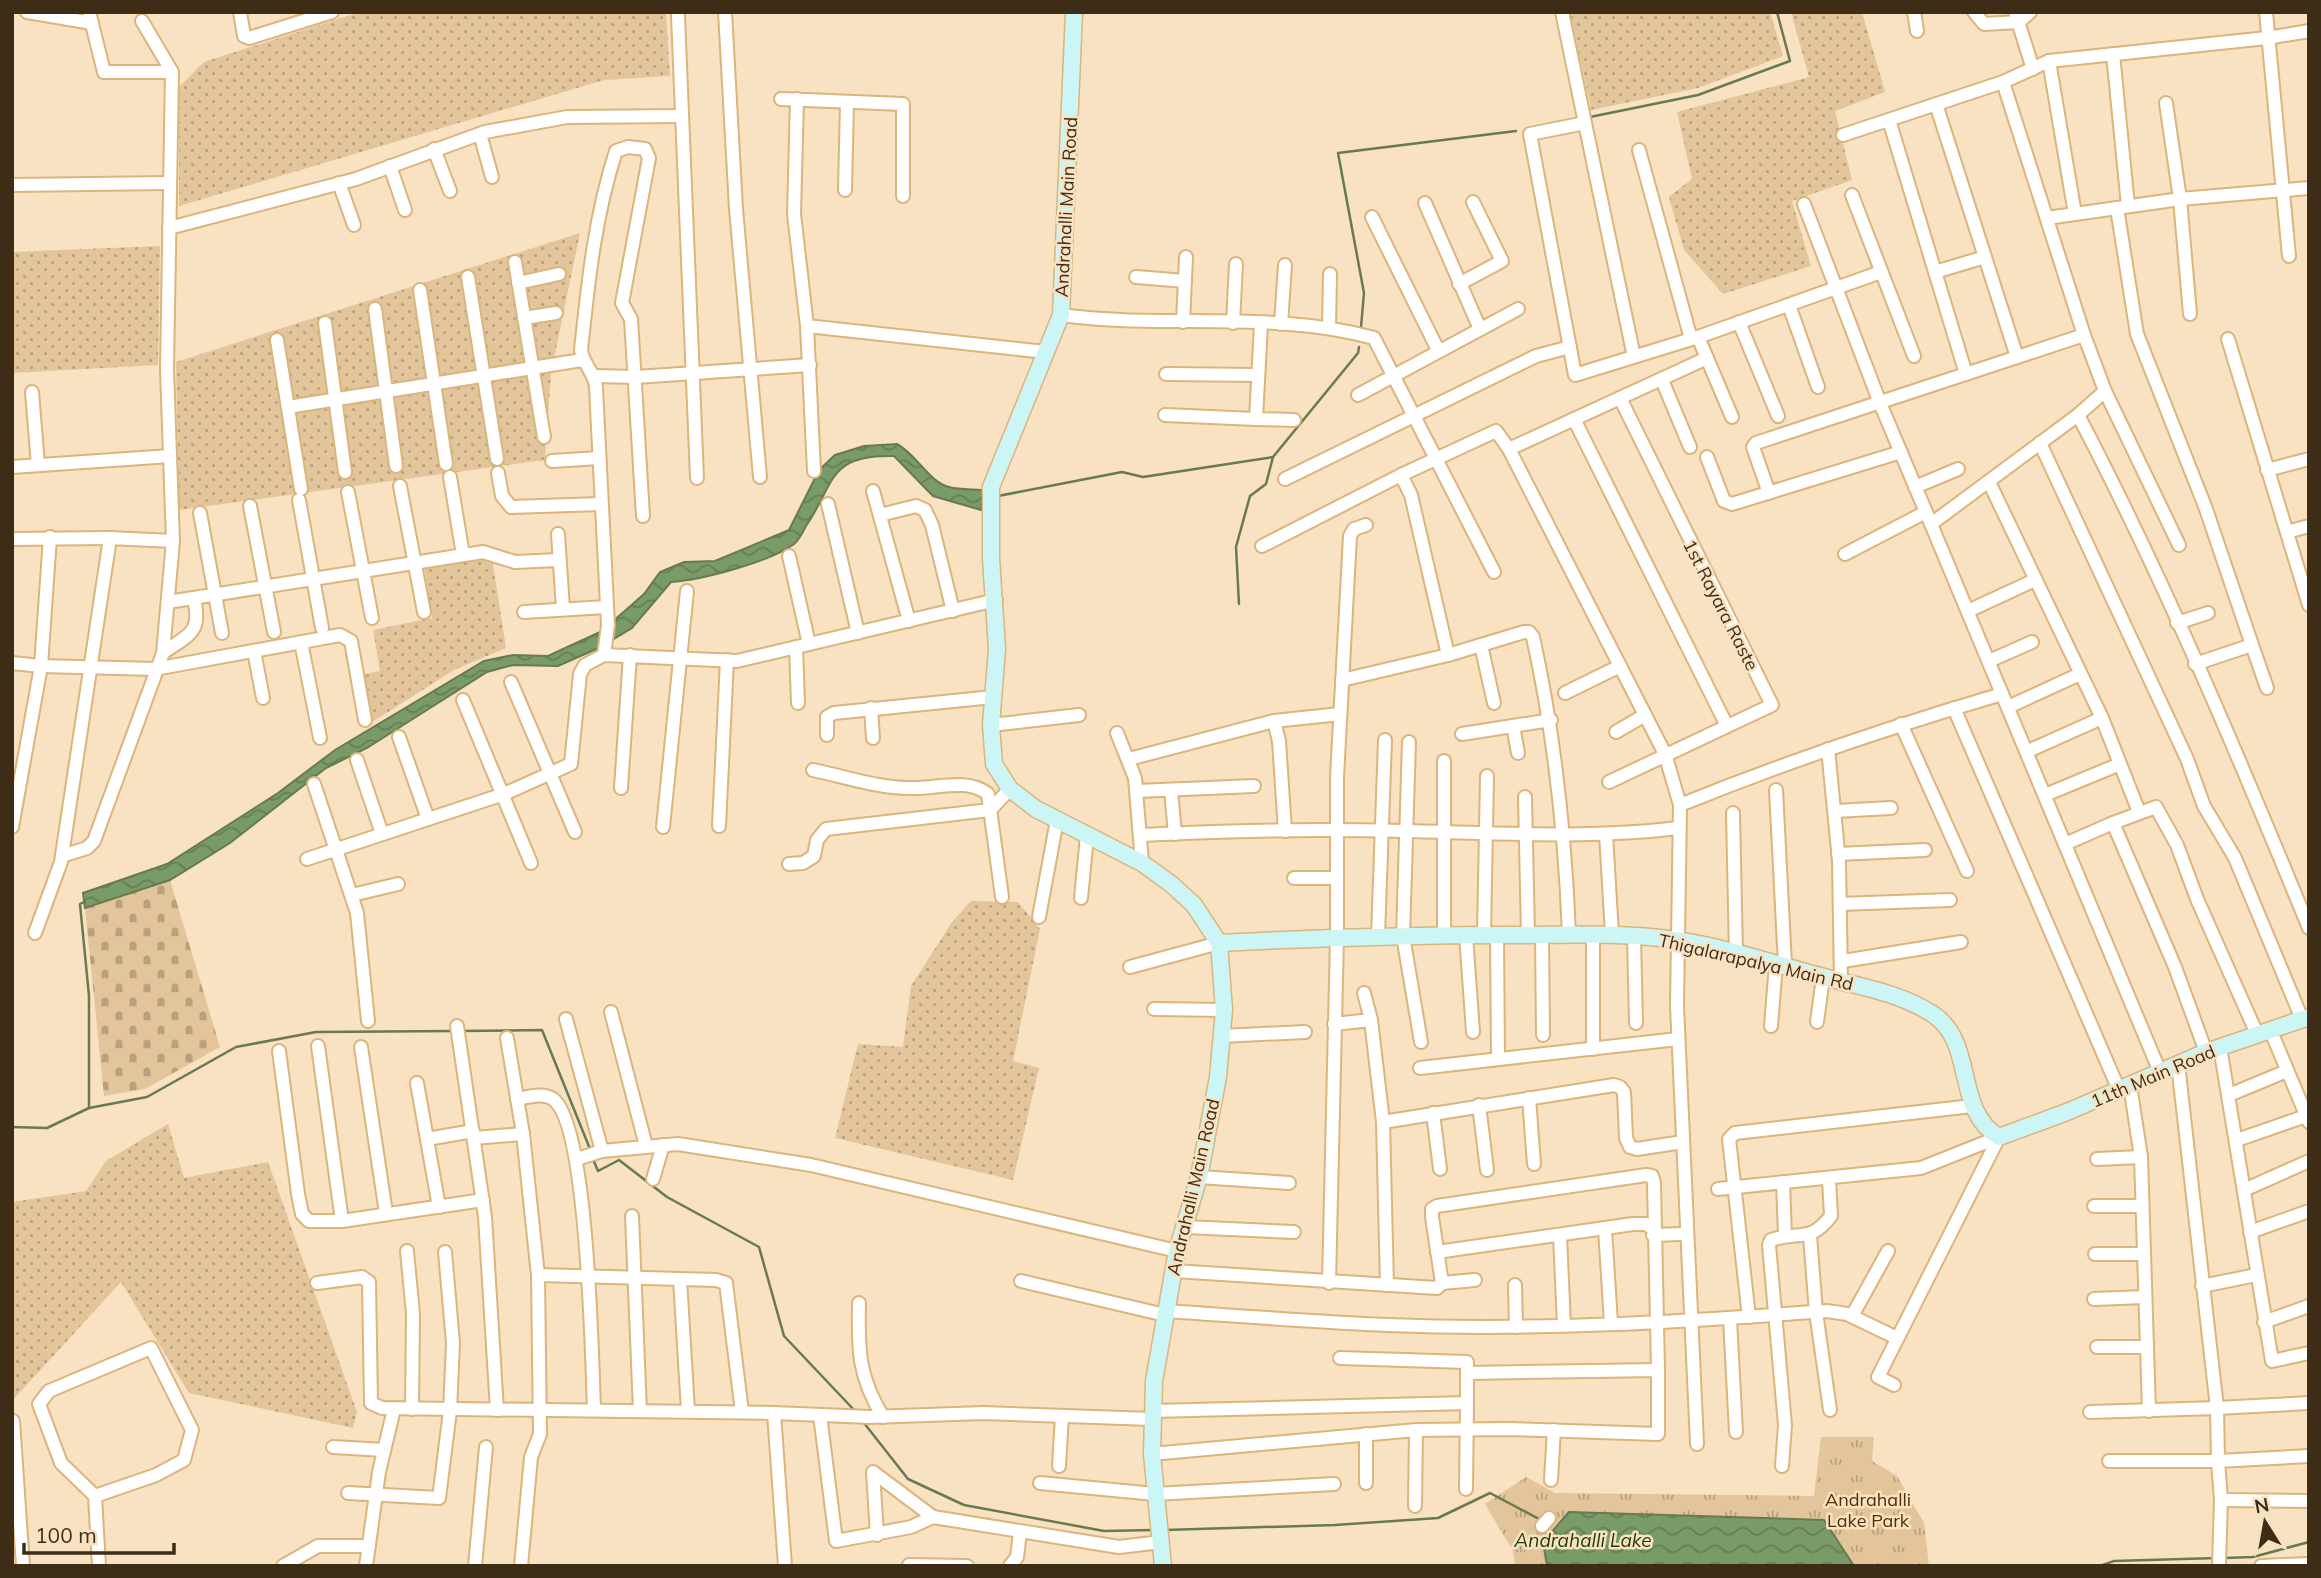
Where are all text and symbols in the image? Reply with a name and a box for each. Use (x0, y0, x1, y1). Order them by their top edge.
street label: Andrahalli Main Road (1050, 116, 1082, 298)
street label: 1st Rayara Raste (1678, 536, 1764, 674)
street label: Thigalarapalya Main Rd (1656, 928, 1856, 996)
street label: 11th Main Road (2087, 1039, 2219, 1113)
street label: Andrahalli Main Road (1161, 1096, 1225, 1278)
north arrow (2230, 1487, 2300, 1557)
park label: Andrahalli Lake Park (1825, 1488, 1911, 1532)
text: N (2252, 1492, 2271, 1518)
scale bar (24, 1512, 175, 1556)
text: 100 m (35, 1522, 97, 1548)
water label: Andrahalli Lake (1513, 1528, 1652, 1552)

